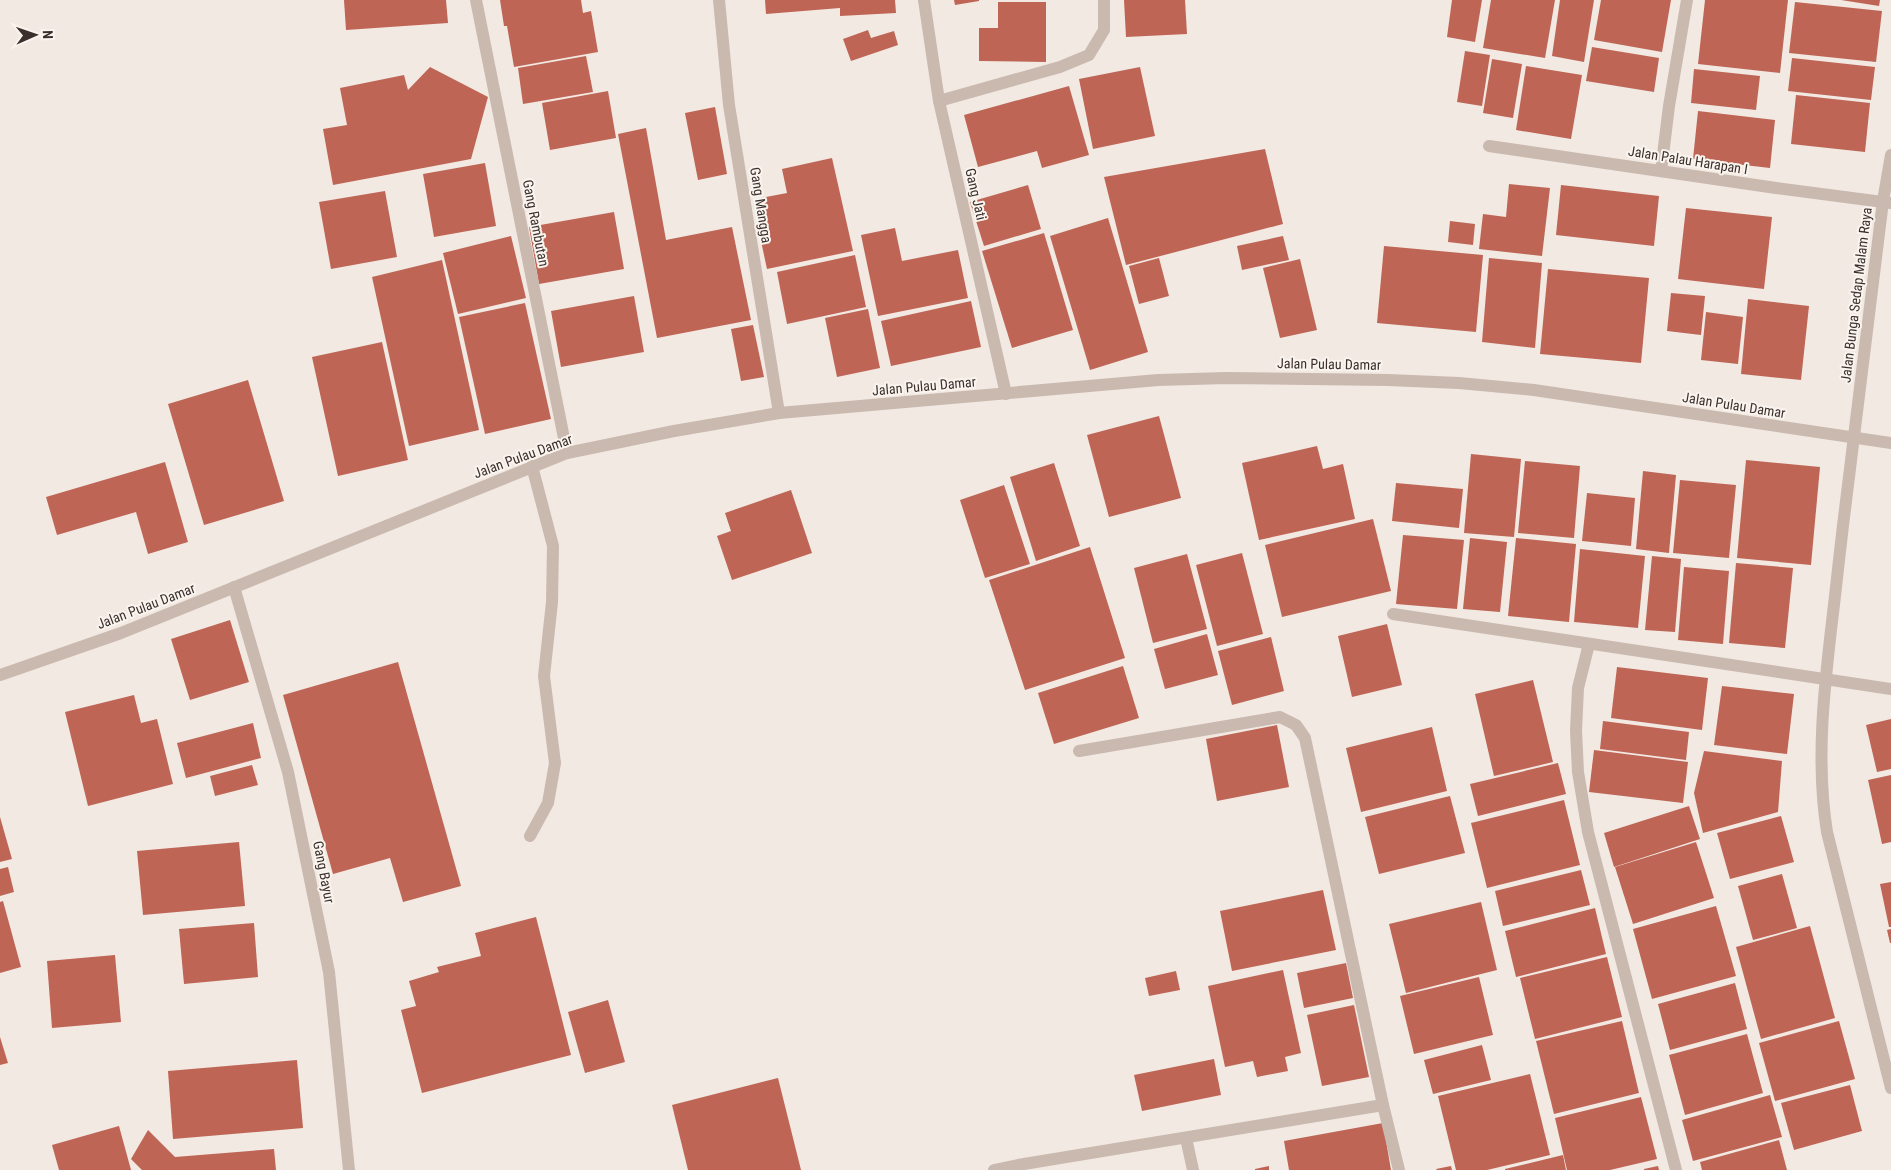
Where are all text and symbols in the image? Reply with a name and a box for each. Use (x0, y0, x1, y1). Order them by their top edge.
north arrow (10, 10, 60, 60)
text: N (40, 30, 56, 39)
street label: Jalan Palau Harapan I (1627, 143, 1749, 177)
street label: Gang Mangga (747, 166, 775, 244)
street label: Gang Jati (962, 167, 990, 221)
street label: Gang Rambutan (520, 178, 552, 268)
street label: Jalan Bunga Sedap Malam Raya (1837, 206, 1875, 384)
street label: Jalan Pulau Damar (1277, 355, 1381, 373)
street label: Jalan Pulau Damar (871, 373, 977, 399)
street label: Jalan Pulau Damar (1681, 389, 1787, 421)
street label: Jalan Pulau Damar (471, 431, 575, 481)
street label: Jalan Pulau Damar (95, 580, 197, 632)
street label: Gang Bayur (310, 840, 338, 904)

